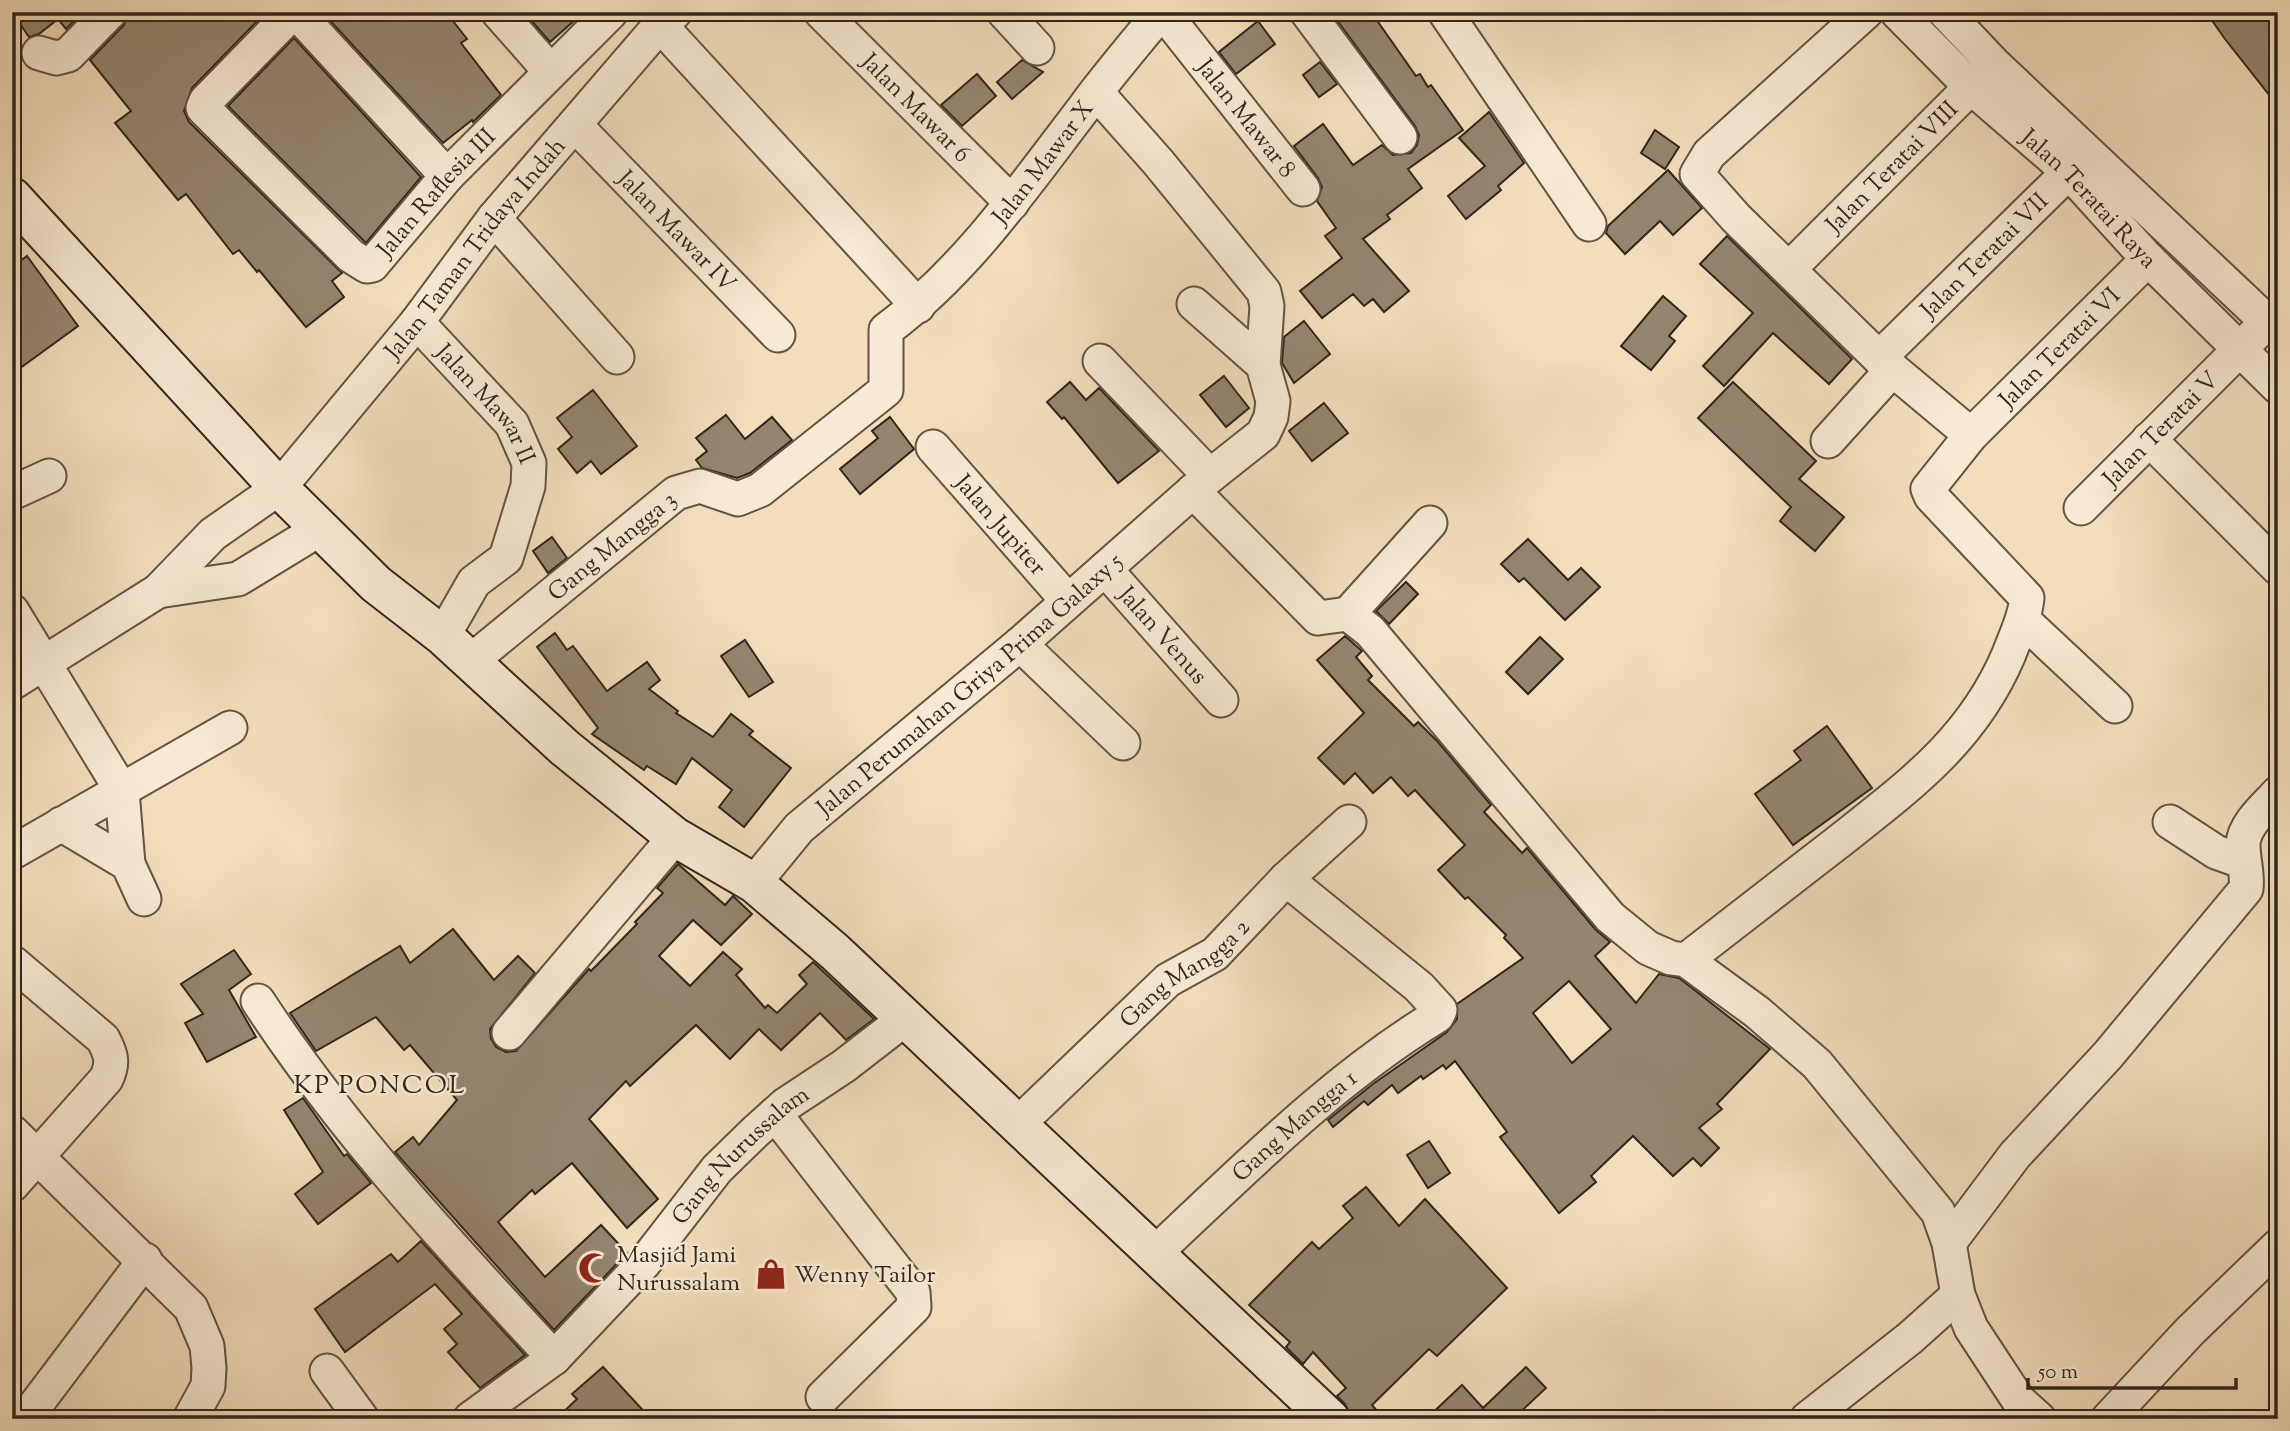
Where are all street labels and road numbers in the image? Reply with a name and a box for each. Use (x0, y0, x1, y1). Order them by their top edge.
street label: Jalan Mawar 6 (851, 45, 978, 171)
street label: Jalan Mawar 8 (1186, 51, 1303, 186)
street label: Jalan Mawar X (984, 94, 1103, 235)
street label: Jalan Teratai VIII (1818, 94, 1967, 243)
street label: Jalan Raflesia III (369, 121, 504, 267)
street label: Jalan Teratai Raya (2011, 121, 2163, 277)
street label: Jalan Taman Tridaya Indah (376, 131, 575, 369)
street label: Jalan Mawar IV (607, 162, 743, 301)
street label: Jalan Teratai VII (1912, 186, 2057, 329)
street label: Jalan Teratai VI (1991, 280, 2129, 418)
street label: Jalan Mawar II (425, 336, 543, 470)
street label: Jalan Teratai V (2095, 365, 2227, 497)
street label: Jalan Jupiter (944, 466, 1053, 584)
street label: Gang Mangga 3 (541, 484, 685, 610)
street label: Jalan Perumahan Griya Prima Galaxy 5 (809, 546, 1131, 827)
street label: Jalan Venus (1108, 578, 1215, 693)
street label: Gang Mangga 2 (1113, 912, 1259, 1037)
street label: Gang Mangga 1 (1225, 1063, 1365, 1191)
street label: Gang Nurussalam (665, 1078, 817, 1233)

